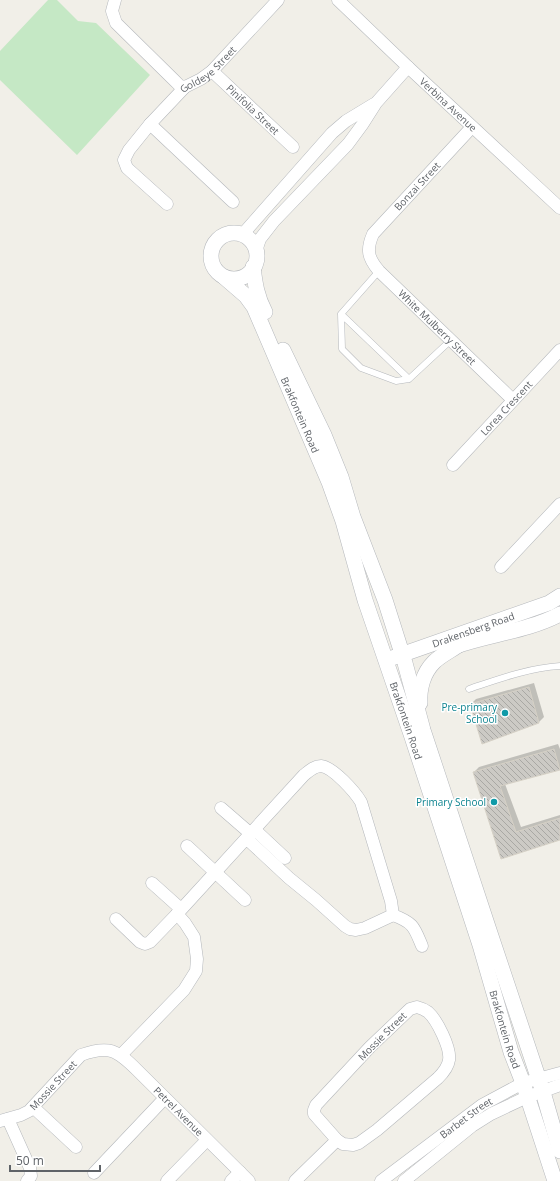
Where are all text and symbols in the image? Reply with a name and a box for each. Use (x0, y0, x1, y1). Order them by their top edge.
street label: Goldeye Street (176, 42, 239, 96)
street label: Verbina Avenue (417, 74, 480, 135)
street label: Pinifolia Street (223, 81, 283, 138)
street label: Bonzai Street (391, 158, 444, 213)
street label: White Mulberry Street (395, 286, 479, 368)
street label: Brakfontein Road (278, 375, 323, 455)
street label: Lorea Crescent (477, 377, 535, 438)
street label: Drakensberg Road (430, 609, 516, 650)
street label: Brakfontein Road (387, 680, 426, 761)
place label: Pre-primary School (441, 700, 498, 726)
marker: Pre-primary School (500, 708, 510, 718)
place label: Primary School (416, 795, 486, 809)
marker: Primary School (489, 797, 499, 807)
street label: Brakfontein Road (486, 988, 524, 1070)
street label: Mossie Street (355, 1008, 410, 1063)
street label: Mossie Street (26, 1057, 80, 1113)
street label: Petrel Avenue (151, 1083, 207, 1139)
street label: Barbet Street (437, 1094, 495, 1142)
scale bar (10, 1147, 100, 1173)
text: 50 m (16, 1152, 44, 1169)

